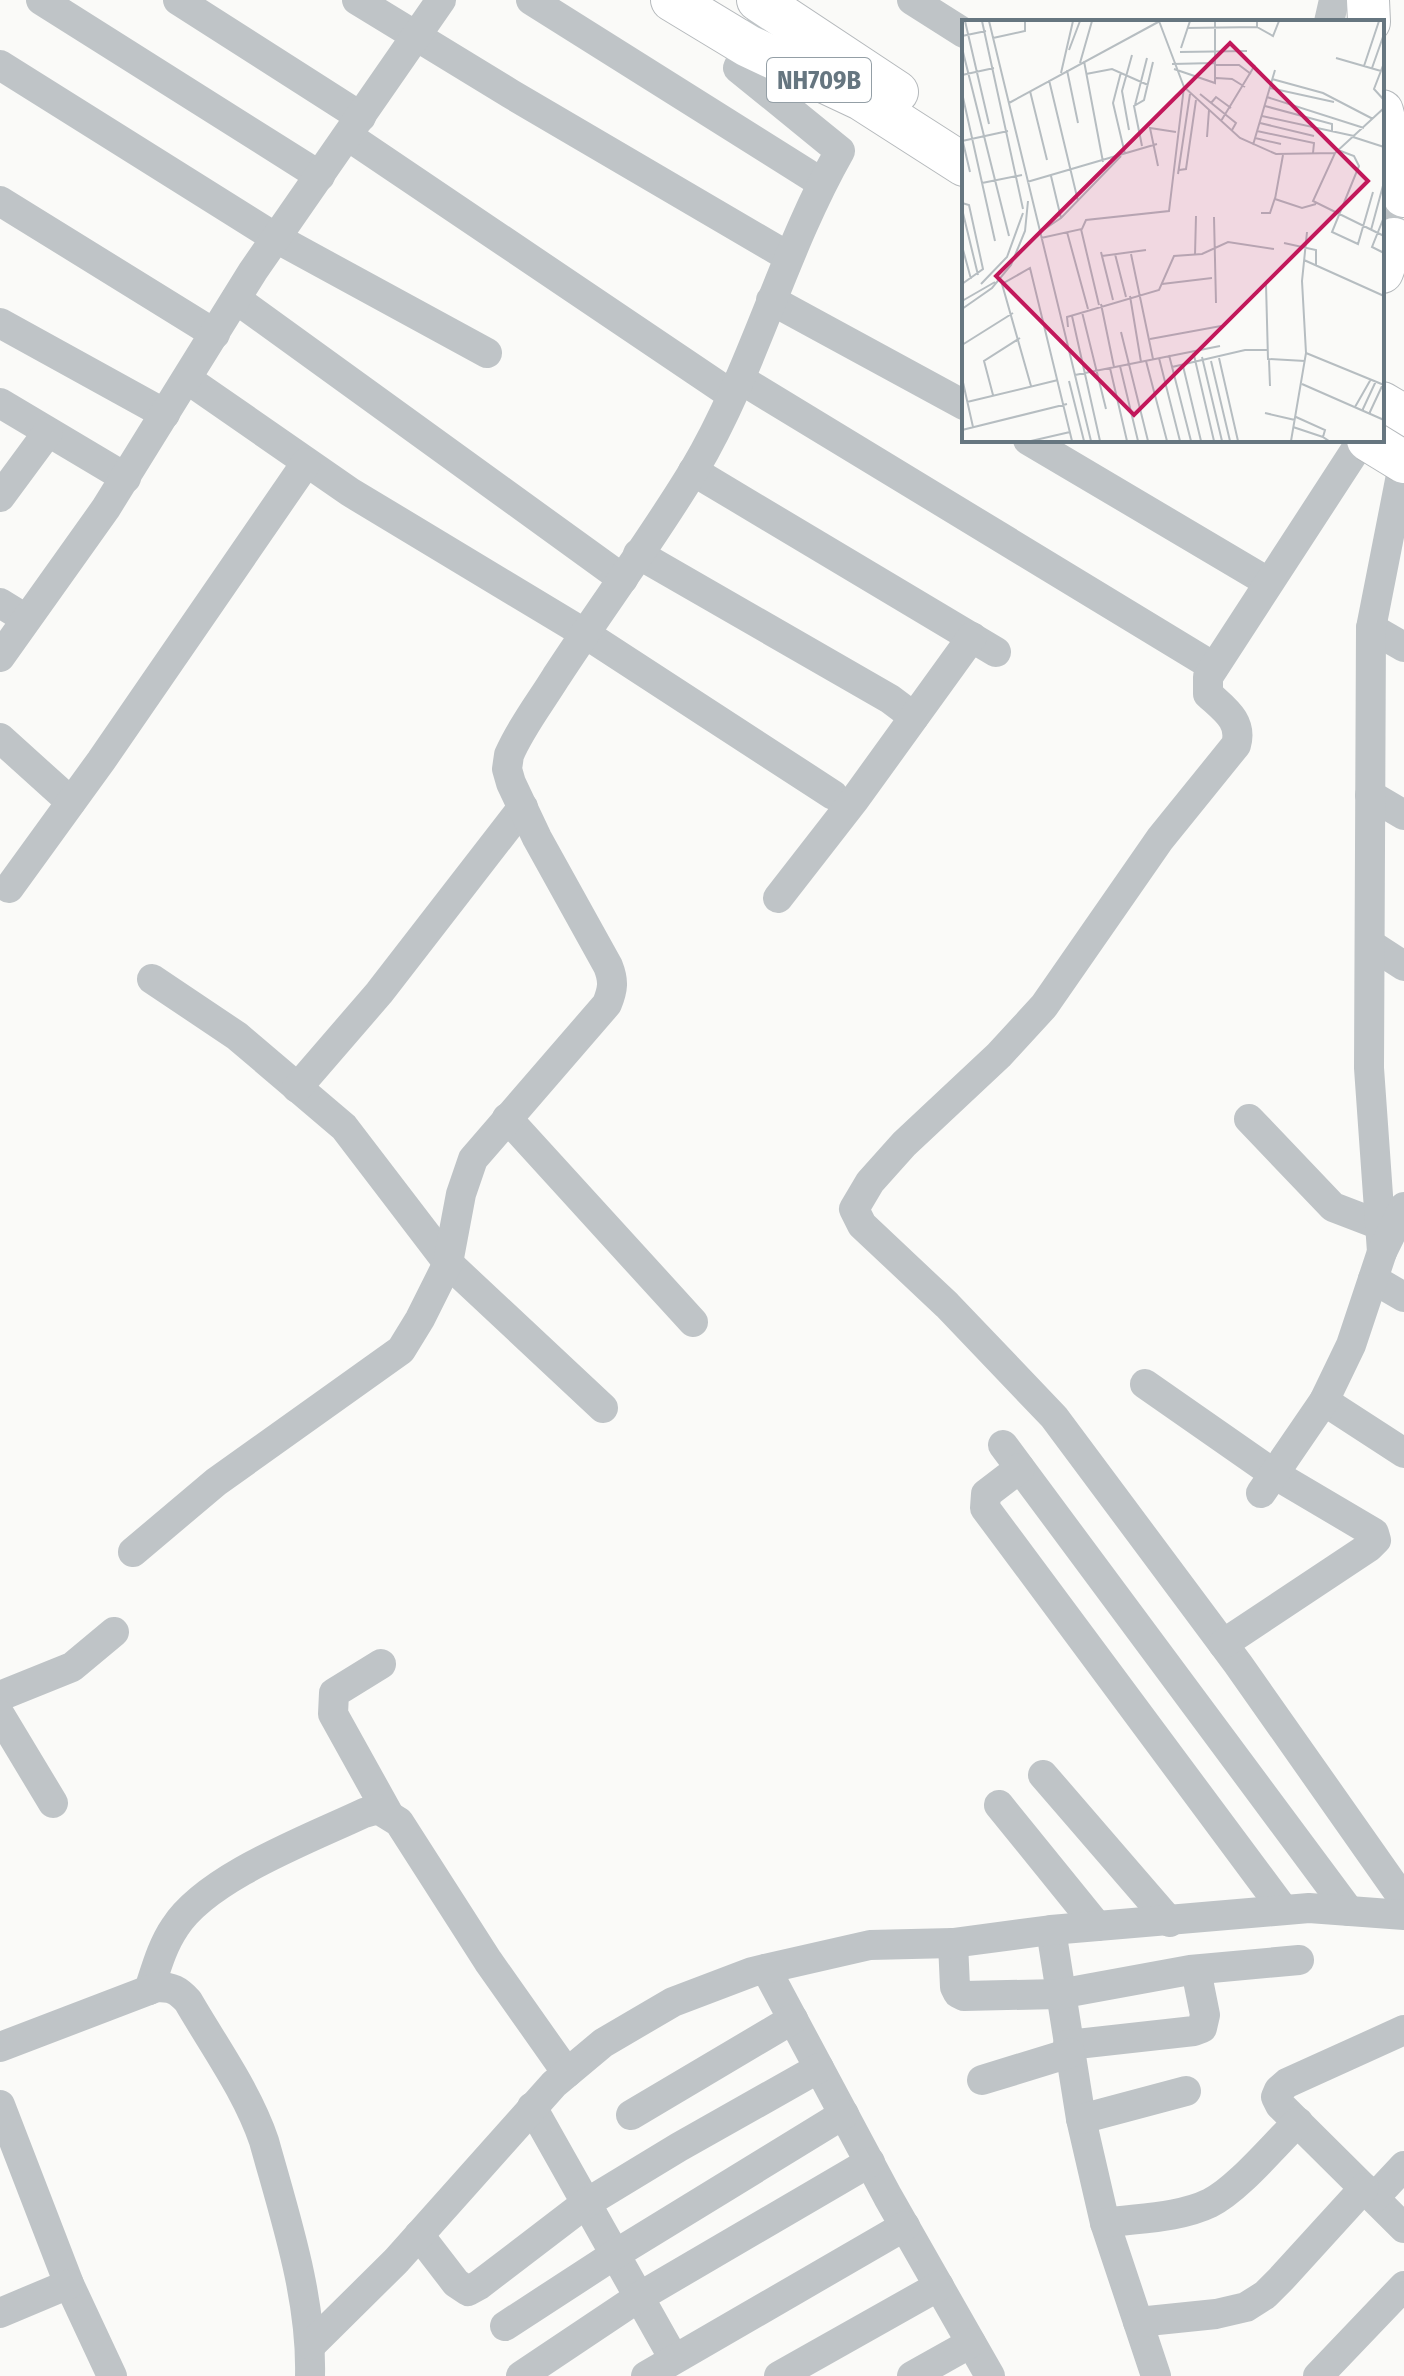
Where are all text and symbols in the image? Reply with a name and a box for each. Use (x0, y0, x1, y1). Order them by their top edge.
inset map (962, 20, 1384, 442)
road number: NH709B (767, 58, 871, 102)

